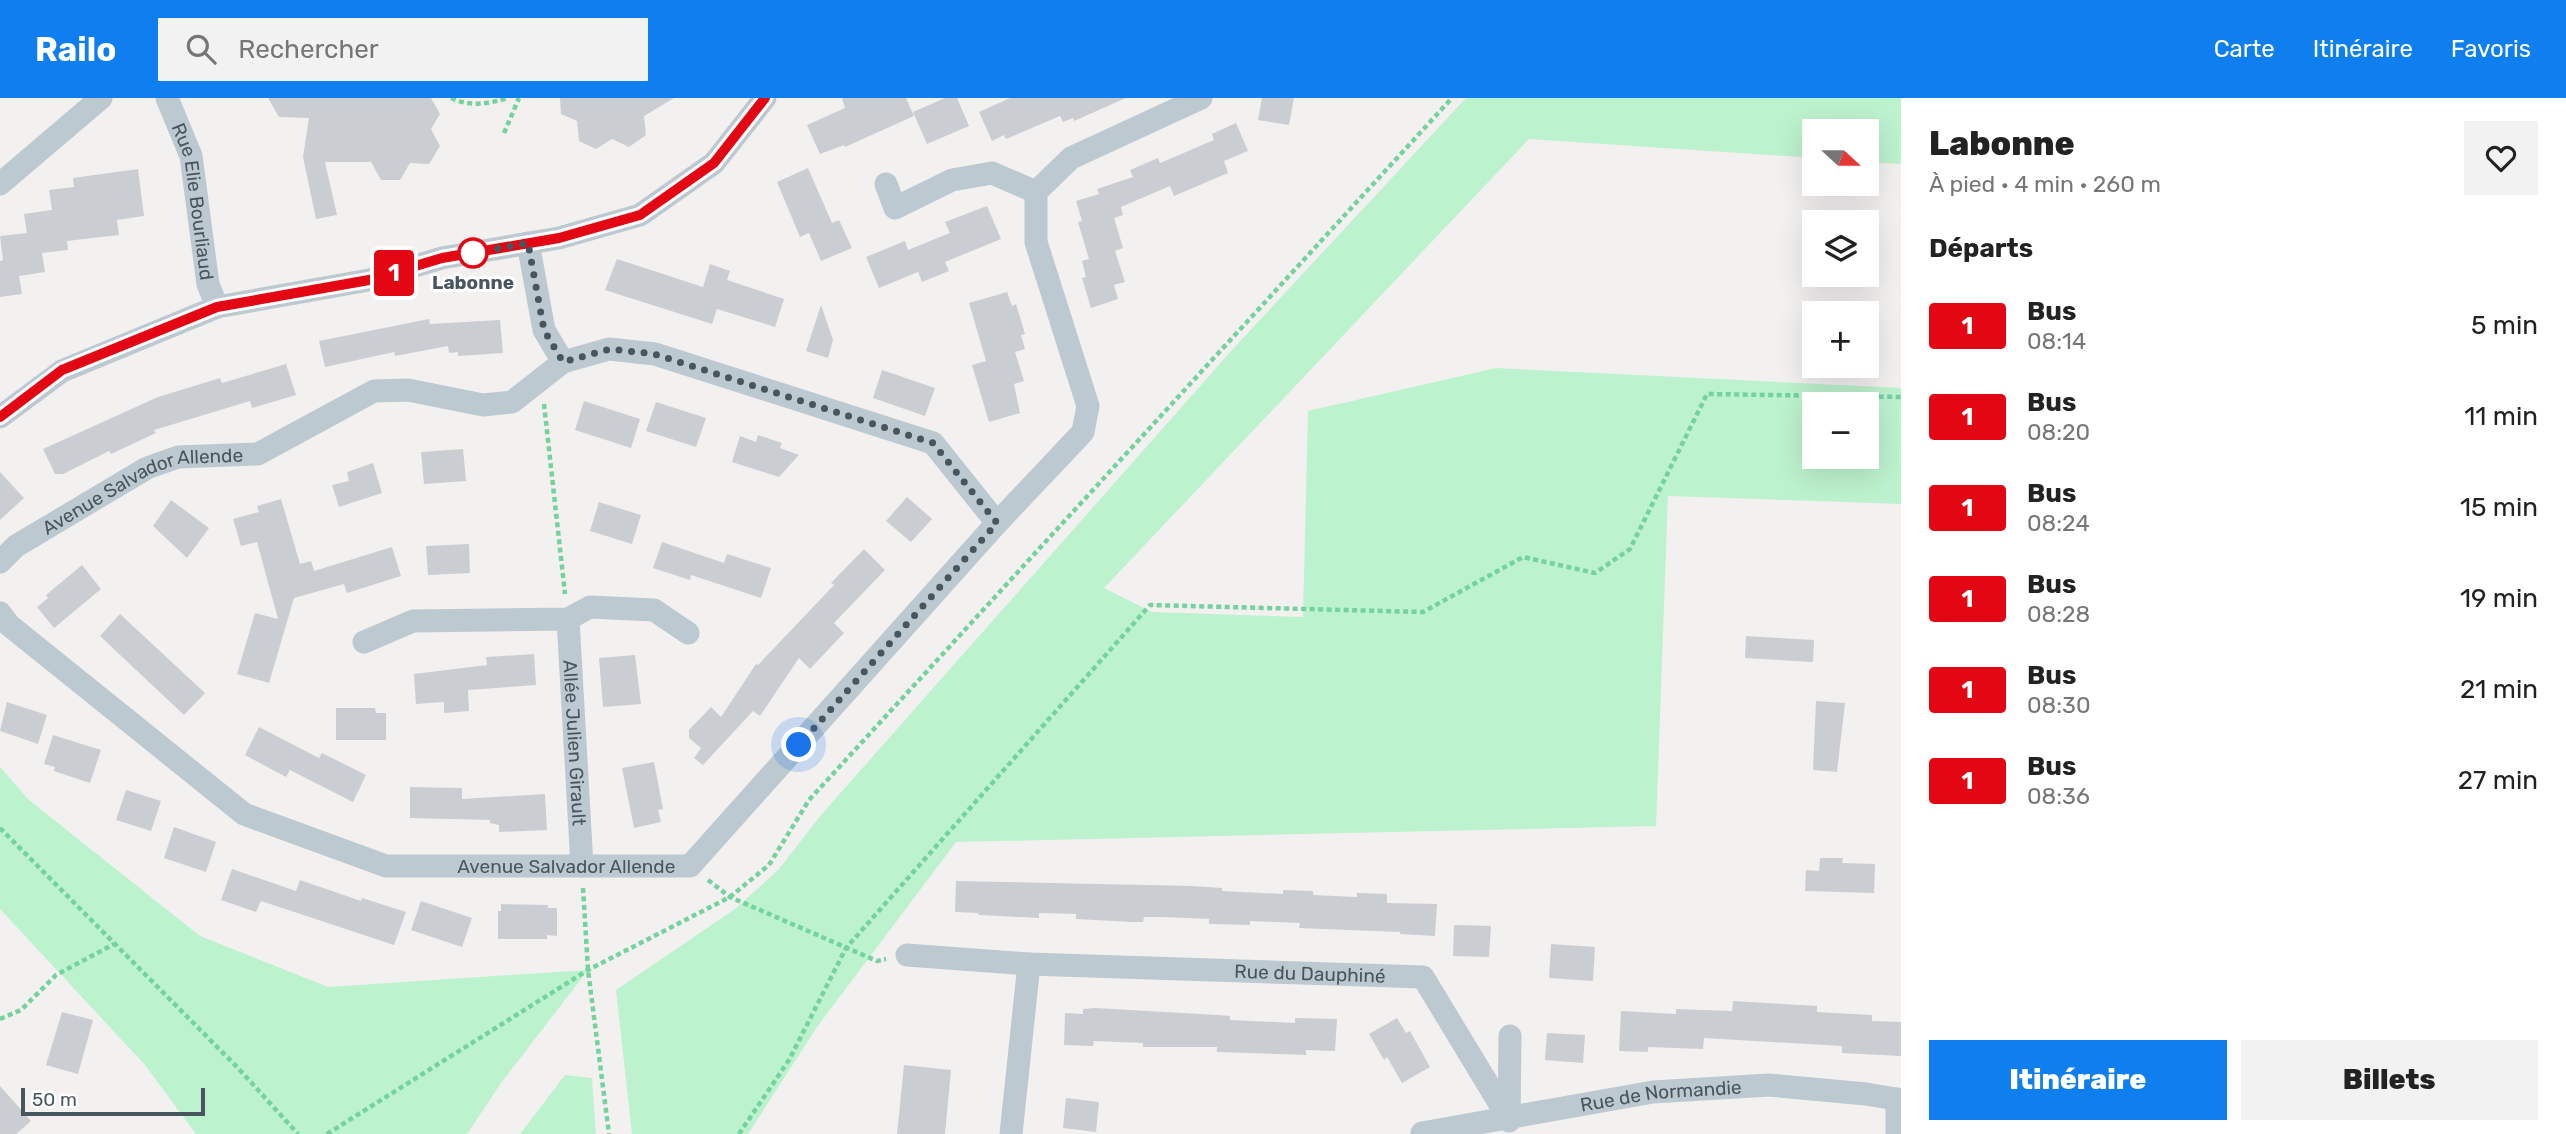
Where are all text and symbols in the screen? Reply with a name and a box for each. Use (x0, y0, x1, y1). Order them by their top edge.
search box (158, 18, 648, 81)
text: Railo (35, 30, 116, 69)
icon: search (182, 30, 220, 68)
text: Rechercher (238, 34, 379, 65)
text: Carte (2214, 35, 2275, 63)
text: Itinéraire (2313, 35, 2413, 63)
text: Favoris (2451, 35, 2531, 63)
north arrow (1802, 119, 1880, 196)
map controls (1802, 119, 1879, 469)
street label: Rue Elie Bourliaud (167, 120, 218, 282)
button: heart (2464, 121, 2538, 195)
text: Labonne (1929, 124, 2075, 163)
text: À pied · 4 min · 260 m (1929, 170, 2161, 198)
button: layers (1802, 210, 1879, 287)
text: Départs (1929, 233, 2033, 264)
marker: Labonne (458, 238, 488, 268)
line badge: 1 (371, 250, 417, 296)
text: 1 (388, 259, 400, 287)
place label: Labonne (432, 271, 514, 294)
text: Bus (2027, 296, 2076, 327)
button: + (1802, 301, 1879, 378)
text: 5 min (2471, 310, 2538, 341)
text: 1 (1962, 312, 1973, 340)
text: 08:14 (2027, 327, 2086, 355)
text: Bus (2027, 387, 2076, 418)
button: − (1802, 392, 1879, 469)
text: 11 min (2464, 401, 2538, 432)
text: 1 (1962, 403, 1973, 431)
text: 08:20 (2027, 418, 2090, 446)
street label: Avenue Salvador Allende (38, 444, 243, 540)
text: Bus (2027, 478, 2076, 509)
text: 15 min (2460, 492, 2538, 523)
text: 1 (1962, 494, 1973, 522)
text: 08:24 (2027, 509, 2090, 537)
text: Bus (2027, 569, 2076, 600)
text: 19 min (2460, 583, 2538, 614)
text: 1 (1962, 585, 1973, 613)
text: 08:28 (2027, 600, 2090, 628)
street label: Allée Julien Girault (558, 659, 591, 827)
text: Bus (2027, 660, 2076, 691)
text: 21 min (2460, 674, 2538, 705)
text: 1 (1962, 676, 1973, 704)
text: 08:30 (2027, 691, 2091, 719)
your location (781, 727, 816, 762)
text: Bus (2027, 751, 2076, 782)
text: 27 min (2458, 765, 2538, 796)
text: 1 (1962, 767, 1973, 795)
text: 08:36 (2027, 782, 2090, 810)
street label: Avenue Salvador Allende (457, 855, 675, 878)
street label: Rue du Dauphiné (1234, 960, 1386, 988)
button: Itinéraire (1929, 1040, 2227, 1120)
button: Billets (2241, 1040, 2538, 1120)
street label: Rue de Normandie (1578, 1076, 1742, 1117)
scale bar (21, 1085, 205, 1117)
text: 50 m (32, 1088, 77, 1111)

